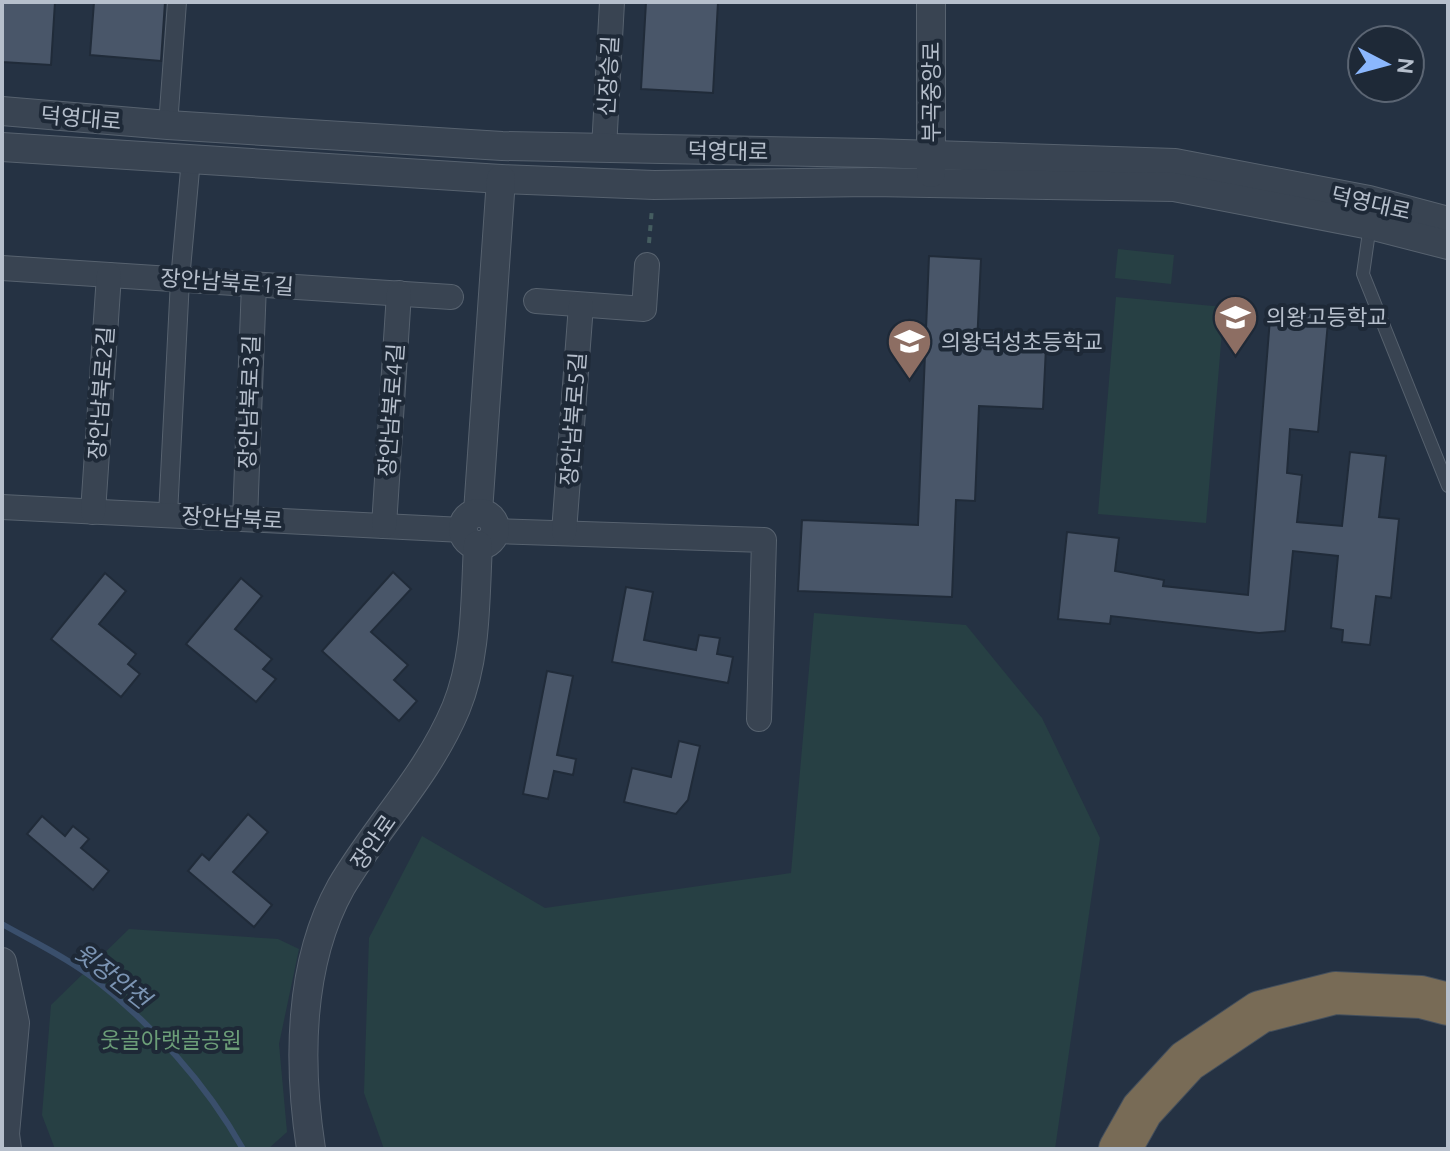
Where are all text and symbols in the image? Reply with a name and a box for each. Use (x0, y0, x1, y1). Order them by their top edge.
north arrow (1346, 24, 1426, 104)
street label: 신장승길 (593, 35, 622, 117)
street label: 부곡중앙로 (918, 41, 943, 143)
text: N (1393, 57, 1420, 76)
street label: 덕영대로 (40, 102, 122, 133)
street label: 덕영대로 (687, 137, 769, 164)
street label: 덕영대로 (1329, 181, 1413, 224)
street label: 장안남북로1길 (159, 264, 295, 299)
school or university icon: 의왕고등학교 (1211, 293, 1259, 356)
place label: 의왕고등학교 (1266, 304, 1387, 329)
school or university icon: 의왕덕성초등학교 (886, 318, 934, 381)
street label: 장안남북로2길 (83, 325, 118, 461)
place label: 의왕덕성초등학교 (941, 329, 1103, 354)
street label: 장안남북로3길 (234, 335, 263, 469)
street label: 장안남북로4길 (373, 342, 408, 478)
street label: 장안남북로5길 (555, 351, 590, 487)
street label: 장안남북로 (181, 502, 283, 533)
street label: 장안로 (345, 810, 400, 874)
water label: 윗장안천 (69, 938, 158, 1015)
park label: 웃골아랫골공원 (100, 1027, 242, 1052)

